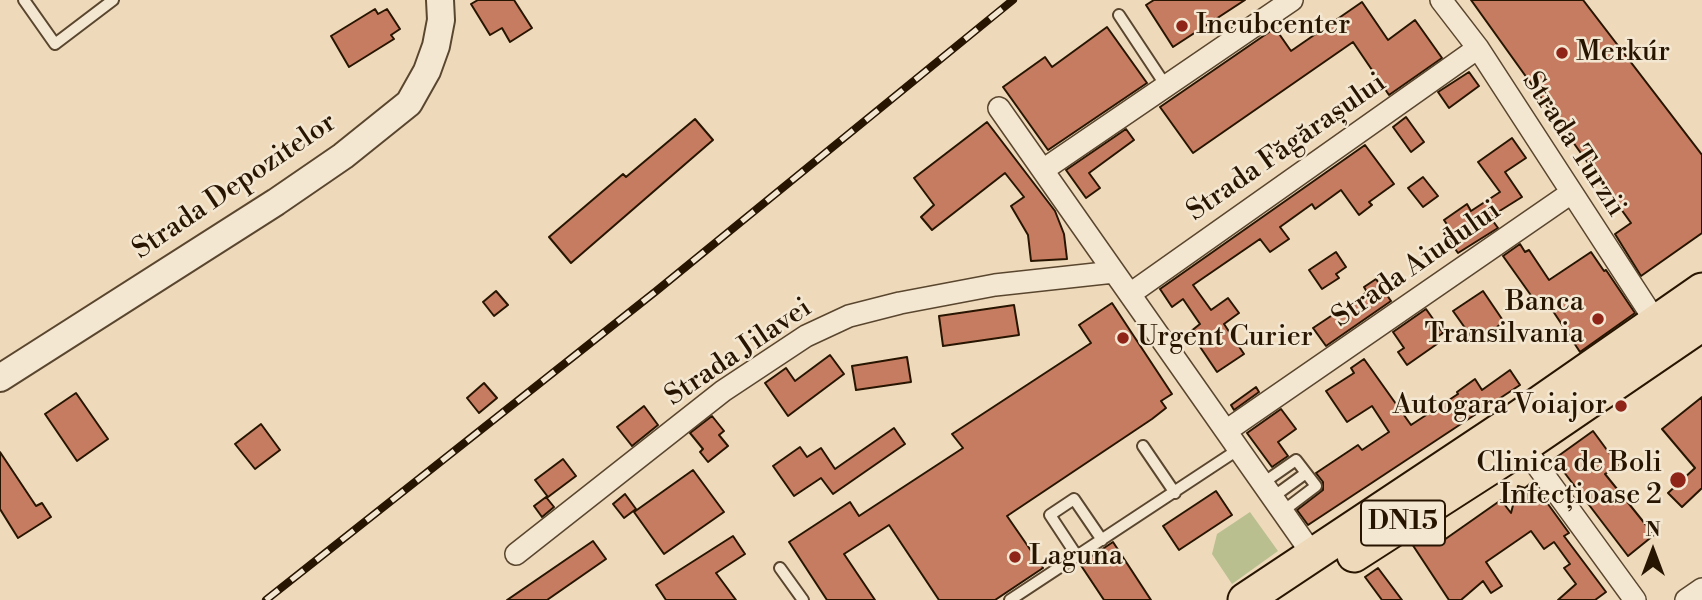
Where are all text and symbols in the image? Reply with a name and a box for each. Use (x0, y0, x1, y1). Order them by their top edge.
place label: Incubcenter (1196, 9, 1350, 43)
marker: Incubcenter (1174, 18, 1190, 34)
place label: Merkúr (1576, 36, 1670, 70)
marker: Merkúr (1554, 45, 1570, 61)
street label: Strada Făgărașului (1181, 67, 1393, 229)
street label: Strada Turzii (1514, 67, 1632, 223)
street label: Strada Depozitelor (127, 107, 343, 267)
street label: Strada Aiudului (1326, 195, 1508, 335)
place label: Banca Transilvania (1425, 286, 1584, 352)
street label: Strada Jilavei (659, 292, 819, 414)
marker: Banca Transilvania (1590, 311, 1606, 327)
place label: Urgent Curier (1137, 321, 1313, 355)
marker: Urgent Curier (1115, 330, 1131, 346)
place label: Autogara Voiajor (1393, 389, 1607, 423)
marker: Autogara Voiajor (1613, 398, 1629, 414)
place label: Clinica de Boli Infecțioase 2 (1476, 447, 1662, 513)
marker: Clinica de Boli Infecțioase 2 (1668, 470, 1688, 490)
road number: DN15 (1361, 500, 1445, 545)
north arrow (1618, 516, 1688, 586)
text: N (1645, 518, 1661, 542)
place label: Laguna (1029, 540, 1123, 574)
marker: Laguna (1007, 549, 1023, 565)

